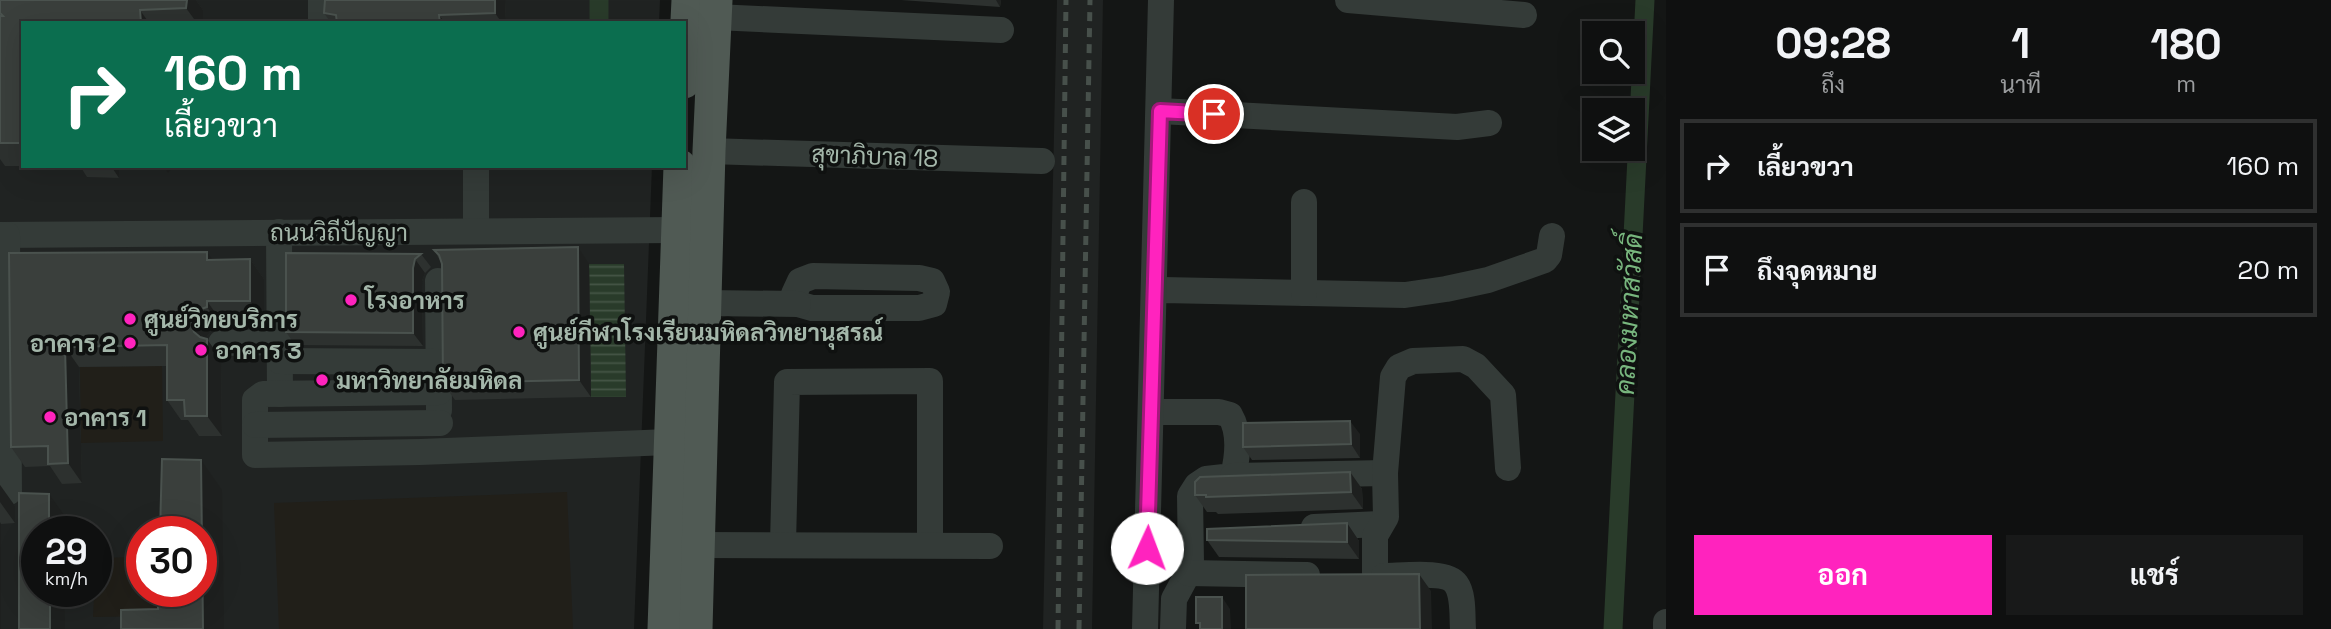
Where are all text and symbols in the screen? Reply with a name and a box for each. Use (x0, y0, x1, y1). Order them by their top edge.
text: 09:28 (1775, 17, 1891, 70)
text: 1 (2011, 17, 2030, 70)
text: 180 (2150, 18, 2222, 71)
map controls (1582, 21, 1645, 161)
button: search (1582, 21, 1645, 84)
text: 160 m (164, 42, 302, 104)
icon: right (49, 49, 140, 140)
text: m (2176, 69, 2196, 99)
text: ถึง (1821, 70, 1845, 100)
text: นาที (2000, 70, 2041, 100)
pin (1184, 84, 1244, 144)
icon: arrive (1195, 95, 1233, 133)
button: layers (1582, 98, 1645, 161)
text: เลี้ยวขวา (164, 106, 278, 146)
street label: สุขาภิบาล 18 (811, 138, 939, 175)
icon: right (1698, 147, 1736, 185)
text: 160 m (2227, 149, 2299, 183)
text: เลี้ยวขวา (1757, 150, 1854, 184)
street label: ถนนวิถีปัญญา (270, 217, 408, 248)
water label: คลองมหาสวัสดิ์ (1602, 227, 1650, 396)
icon: arrive (1698, 251, 1736, 289)
text: 20 m (2238, 253, 2299, 287)
text: ถึงจุดหมาย (1757, 254, 1878, 288)
place label: โรงอาหาร (363, 285, 465, 316)
marker: โรงอาหาร (343, 292, 359, 308)
place label: ศูนย์วิทยบริการ (144, 304, 298, 336)
marker: ศูนย์วิทยบริการ (122, 311, 138, 327)
place label: ศูนย์กีฬาโรงเรียนมหิดลวิทยานุสรณ์ (533, 317, 884, 350)
marker: ศูนย์กีฬาโรงเรียนมหิดลวิทยานุสรณ์ (511, 324, 527, 340)
place label: อาคาร 2 (30, 328, 116, 359)
marker: อาคาร 2 (122, 335, 138, 351)
place label: อาคาร 3 (215, 335, 302, 366)
marker: อาคาร 3 (193, 342, 209, 358)
place label: มหาวิทยาลัยมหิดล (336, 365, 523, 396)
marker: มหาวิทยาลัยมหิดล (314, 372, 330, 388)
place label: อาคาร 1 (64, 402, 147, 433)
marker: อาคาร 1 (42, 409, 58, 425)
position arrow (1110, 511, 1184, 585)
speed limit sign: 30 (126, 516, 217, 607)
text: 29 (45, 530, 88, 574)
button: ออก (1694, 535, 1992, 615)
button: แชร์ (2006, 535, 2303, 615)
text: km/h (45, 567, 88, 590)

